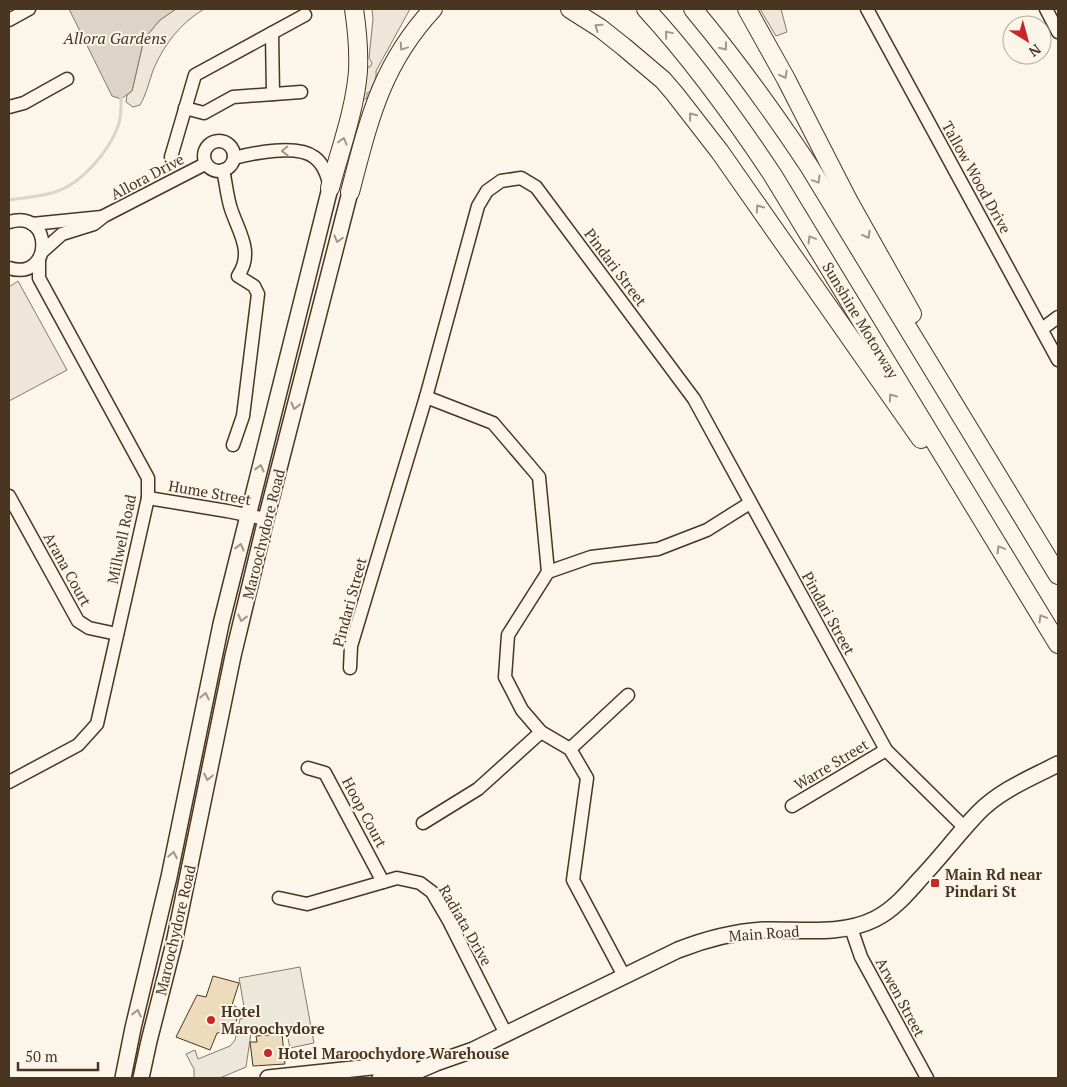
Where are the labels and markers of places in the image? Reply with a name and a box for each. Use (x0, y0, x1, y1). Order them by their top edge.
place label: Main Rd near Pindari St (945, 864, 1043, 901)
marker: Main Rd near Pindari St (929, 877, 941, 889)
place label: Hotel Maroochydore (221, 1001, 325, 1038)
marker: Hotel Maroochydore (205, 1014, 217, 1026)
place label: Hotel Maroochydore Warehouse (278, 1043, 509, 1063)
marker: Hotel Maroochydore Warehouse (262, 1047, 274, 1059)

